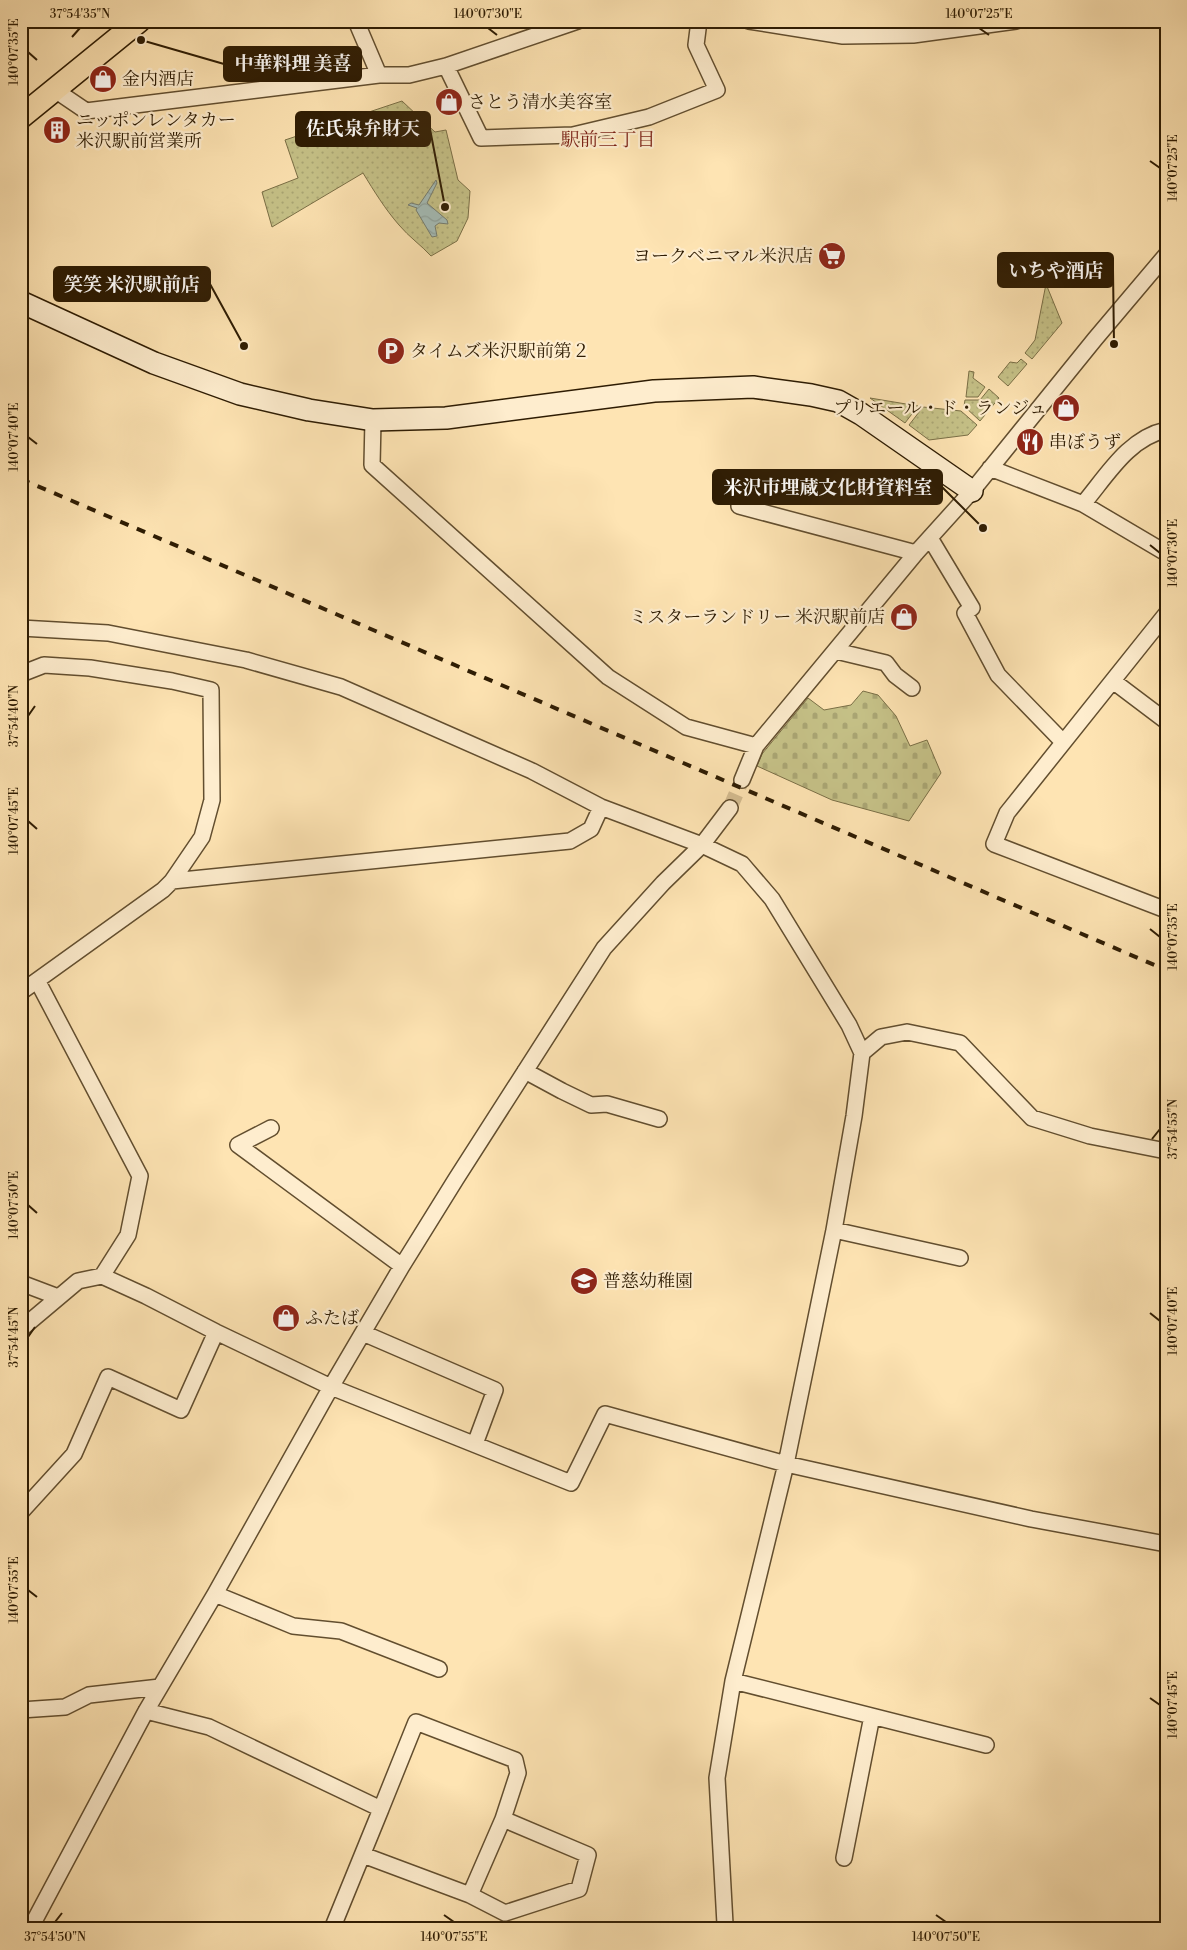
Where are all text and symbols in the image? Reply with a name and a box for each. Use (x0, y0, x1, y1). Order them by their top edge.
text: 37°54'35"N (50, 7, 110, 22)
text: 140°07'30"E (454, 7, 522, 22)
text: 140°07'25"E (945, 7, 1013, 22)
text: 140°07'35"E (7, 19, 22, 85)
callout: 中華料理 美喜 (224, 47, 361, 81)
text: 中華料理 美喜 (234, 52, 352, 76)
shop icon: 金内酒店 (88, 64, 118, 94)
place label: 金内酒店 (122, 68, 194, 91)
shop icon: さとう清水美容室 (434, 87, 464, 117)
place label: さとう清水美容室 (468, 91, 612, 114)
place label: ニッポンレンタカー 米沢駅前営業所 (76, 109, 236, 153)
callout: 佐氏泉弁財天 (296, 112, 430, 146)
building icon: ニッポンレンタカー 米沢駅前営業所 (42, 115, 72, 145)
text: 佐氏泉弁財天 (306, 117, 420, 141)
district label: 駅前三丁目 (560, 128, 656, 152)
text: 140°07'25"E (1166, 134, 1181, 202)
supermarket icon: ヨークベニマル米沢店 (817, 241, 847, 271)
place label: ヨークベニマル米沢店 (633, 245, 813, 268)
callout: いちや酒店 (998, 253, 1113, 287)
text: いちや酒店 (1008, 259, 1104, 283)
callout: 笑笑 米沢駅前店 (54, 267, 210, 301)
text: 笑笑 米沢駅前店 (64, 273, 200, 297)
parking icon: タイムズ米沢駅前第２ (376, 336, 406, 366)
place label: タイムズ米沢駅前第２ (410, 340, 590, 363)
shop icon: プリエール・ド・ランジュ (1051, 393, 1081, 423)
place label: プリエール・ド・ランジュ (833, 397, 1047, 420)
text: 140°07'40"E (7, 403, 22, 471)
restaurant icon: 串ぼうず (1015, 427, 1045, 457)
place label: 串ぼうず (1049, 431, 1121, 454)
callout: 米沢市埋蔵文化財資料室 (713, 470, 942, 504)
text: 米沢市埋蔵文化財資料室 (723, 476, 933, 500)
text: 140°07'30"E (1166, 519, 1181, 587)
shop icon: ミスターランドリー 米沢駅前店 (889, 602, 919, 632)
place label: ミスターランドリー 米沢駅前店 (629, 606, 885, 629)
text: 37°54'40"N (7, 685, 22, 747)
text: 140°07'45"E (7, 787, 22, 855)
text: 140°07'35"E (1166, 904, 1181, 970)
text: 37°54'55"N (1166, 1099, 1181, 1159)
text: 140°07'50"E (7, 1171, 22, 1239)
school or university icon: 普慈幼稚園 (569, 1266, 599, 1296)
place label: 普慈幼稚園 (603, 1270, 693, 1293)
text: 140°07'40"E (1166, 1287, 1181, 1355)
shop icon: ふたば (271, 1303, 301, 1333)
text: 37°54'45"N (7, 1306, 22, 1367)
place label: ふたば (305, 1307, 359, 1330)
text: 140°07'55"E (7, 1557, 22, 1623)
text: 140°07'45"E (1166, 1671, 1181, 1739)
text: 37°54'50"N (24, 1930, 86, 1945)
text: 140°07'55"E (421, 1930, 487, 1945)
text: 140°07'50"E (912, 1930, 980, 1945)

